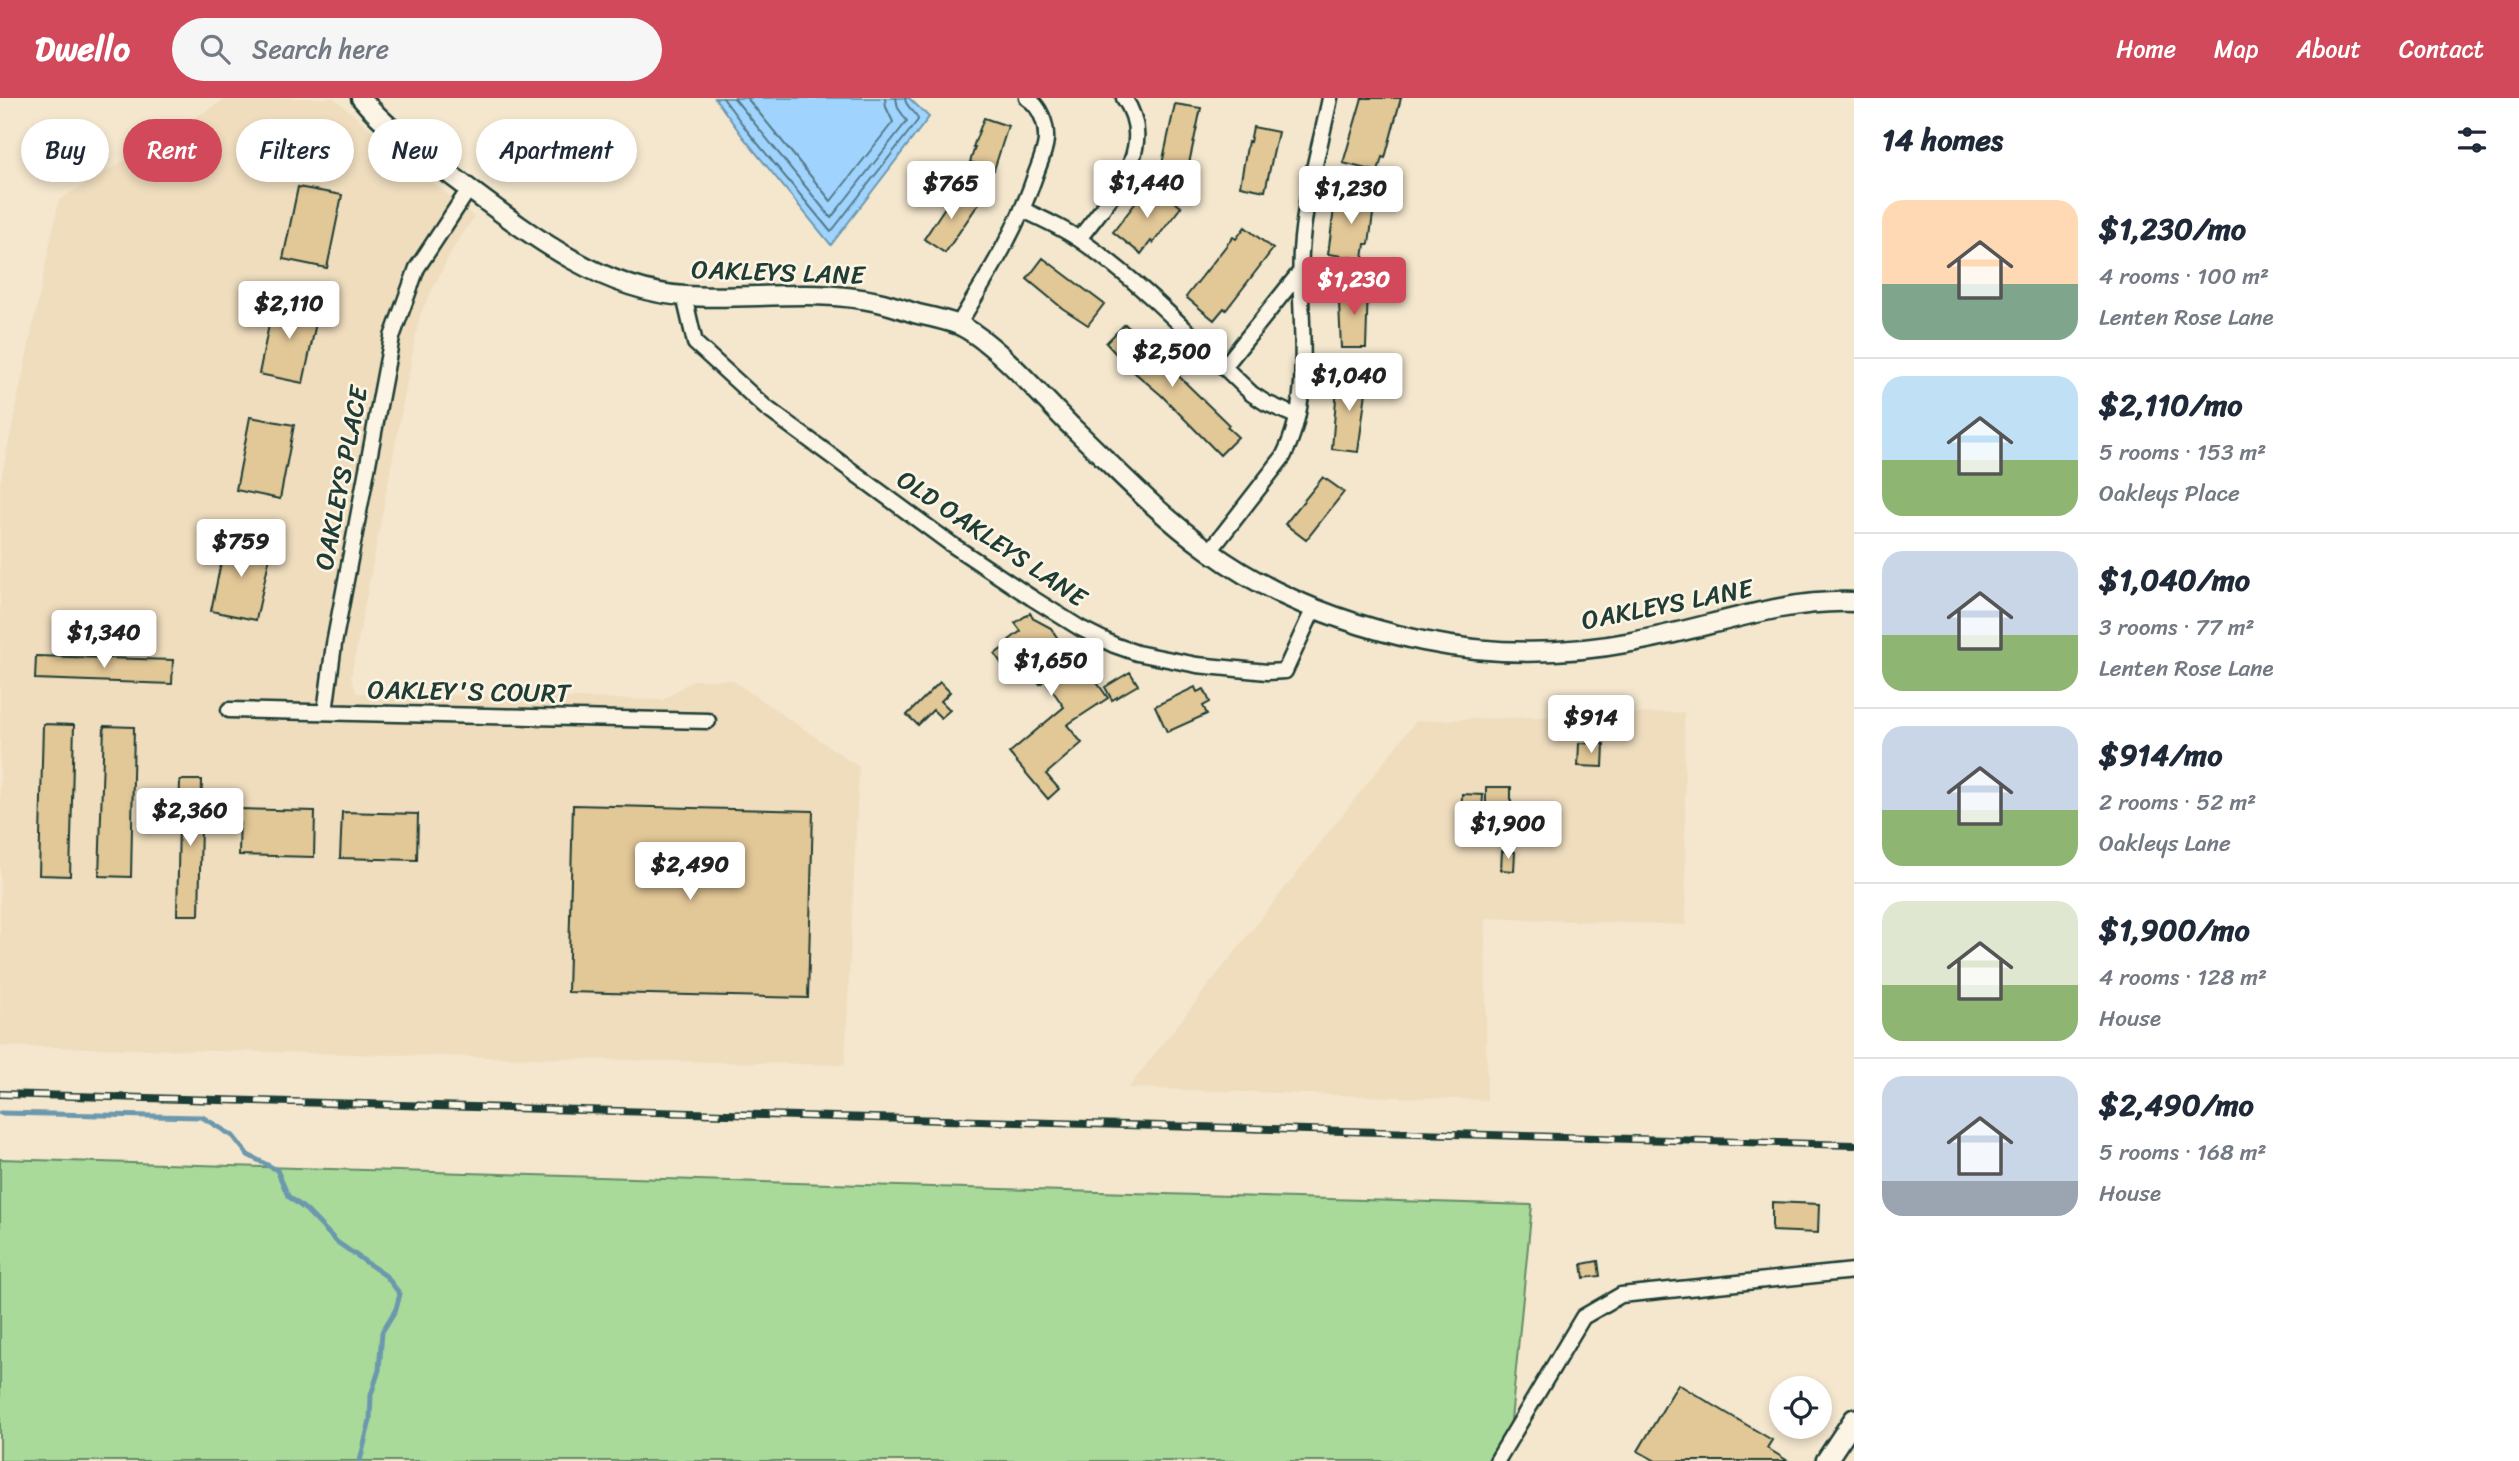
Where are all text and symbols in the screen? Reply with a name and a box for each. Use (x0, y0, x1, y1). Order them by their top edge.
search box (172, 18, 662, 81)
text: Dwello (35, 20, 130, 78)
text: Search here (252, 26, 389, 72)
text: Home (2116, 28, 2176, 70)
text: Map (2214, 28, 2258, 70)
text: About (2296, 28, 2361, 70)
text: Contact (2399, 28, 2484, 70)
icon: search (196, 30, 234, 68)
text: 14 homes (1882, 113, 2003, 167)
chip: Buy (21, 119, 109, 182)
chip: Rent (123, 119, 222, 182)
chip: Filters (236, 119, 354, 182)
chip: New (368, 119, 462, 182)
chip: Apartment (476, 119, 637, 182)
icon: filters (2453, 121, 2491, 159)
pin: $1,440 (1090, 160, 1204, 220)
pin: $765 (910, 162, 992, 221)
text: $1,440 (1110, 162, 1184, 203)
text: $765 (923, 163, 979, 204)
pin: $1,230 (1294, 166, 1408, 226)
text: $1,230 (1315, 168, 1387, 209)
text: $1,230/mo (2099, 202, 2246, 256)
icon: home (1938, 228, 2022, 312)
street label: OAKLEYS LANE (691, 246, 867, 298)
text: 4 rooms · 100 m² (2099, 256, 2269, 297)
pin: $1,230 (1297, 258, 1411, 317)
text: $1,230 (1318, 259, 1390, 300)
pin: $2,110 (232, 282, 346, 341)
text: $2,110 (254, 283, 324, 324)
text: Lenten Rose Lane (2099, 297, 2274, 338)
pin: $2,500 (1115, 330, 1229, 389)
text: $2,500 (1133, 331, 1211, 372)
pin: $1,040 (1292, 354, 1406, 413)
text: $1,040 (1312, 355, 1386, 396)
text: $2,110/mo (2099, 378, 2242, 432)
street label: OAKLEYS PLACE (301, 380, 382, 574)
icon: home (1938, 404, 2022, 488)
text: 5 rooms · 153 m² (2099, 432, 2266, 473)
street label: OLD OAKLEYS LANE (887, 457, 1098, 620)
text: Oakleys Place (2099, 473, 2240, 514)
pin: $759 (200, 519, 282, 579)
text: $759 (213, 521, 269, 562)
text: $1,040/mo (2099, 553, 2250, 607)
street label: OAKLEYS LANE (1577, 565, 1758, 643)
icon: home (1938, 579, 2022, 663)
text: 3 rooms · 77 m² (2099, 607, 2255, 648)
pin: $1,340 (47, 610, 161, 670)
text: $1,340 (67, 612, 141, 653)
pin: $1,650 (994, 638, 1108, 698)
text: $1,650 (1014, 640, 1088, 681)
text: Lenten Rose Lane (2099, 648, 2274, 689)
street label: OAKLEY'S COURT (367, 666, 573, 716)
pin: $914 (1550, 696, 1632, 755)
text: $914 (1564, 697, 1618, 738)
text: $914/mo (2099, 728, 2222, 782)
icon: home (1938, 754, 2022, 838)
text: 2 rooms · 52 m² (2099, 782, 2256, 823)
pin: $2,360 (133, 788, 247, 848)
text: $2,360 (152, 790, 228, 831)
pin: $1,900 (1451, 802, 1565, 861)
text: $1,900 (1471, 803, 1545, 844)
text: Oakleys Lane (2099, 823, 2231, 864)
pin: $2,490 (633, 842, 747, 902)
text: $2,490 (651, 844, 729, 885)
text: $1,900/mo (2099, 903, 2250, 957)
icon: home (1938, 929, 2022, 1013)
text: 4 rooms · 128 m² (2099, 957, 2267, 998)
text: House (2099, 998, 2161, 1039)
text: $2,490/mo (2099, 1078, 2254, 1132)
icon: home (1938, 1104, 2022, 1188)
text: 5 rooms · 168 m² (2099, 1132, 2267, 1173)
text: House (2099, 1173, 2161, 1214)
map controls (1769, 1376, 1832, 1439)
button: locate (1769, 1376, 1832, 1439)

